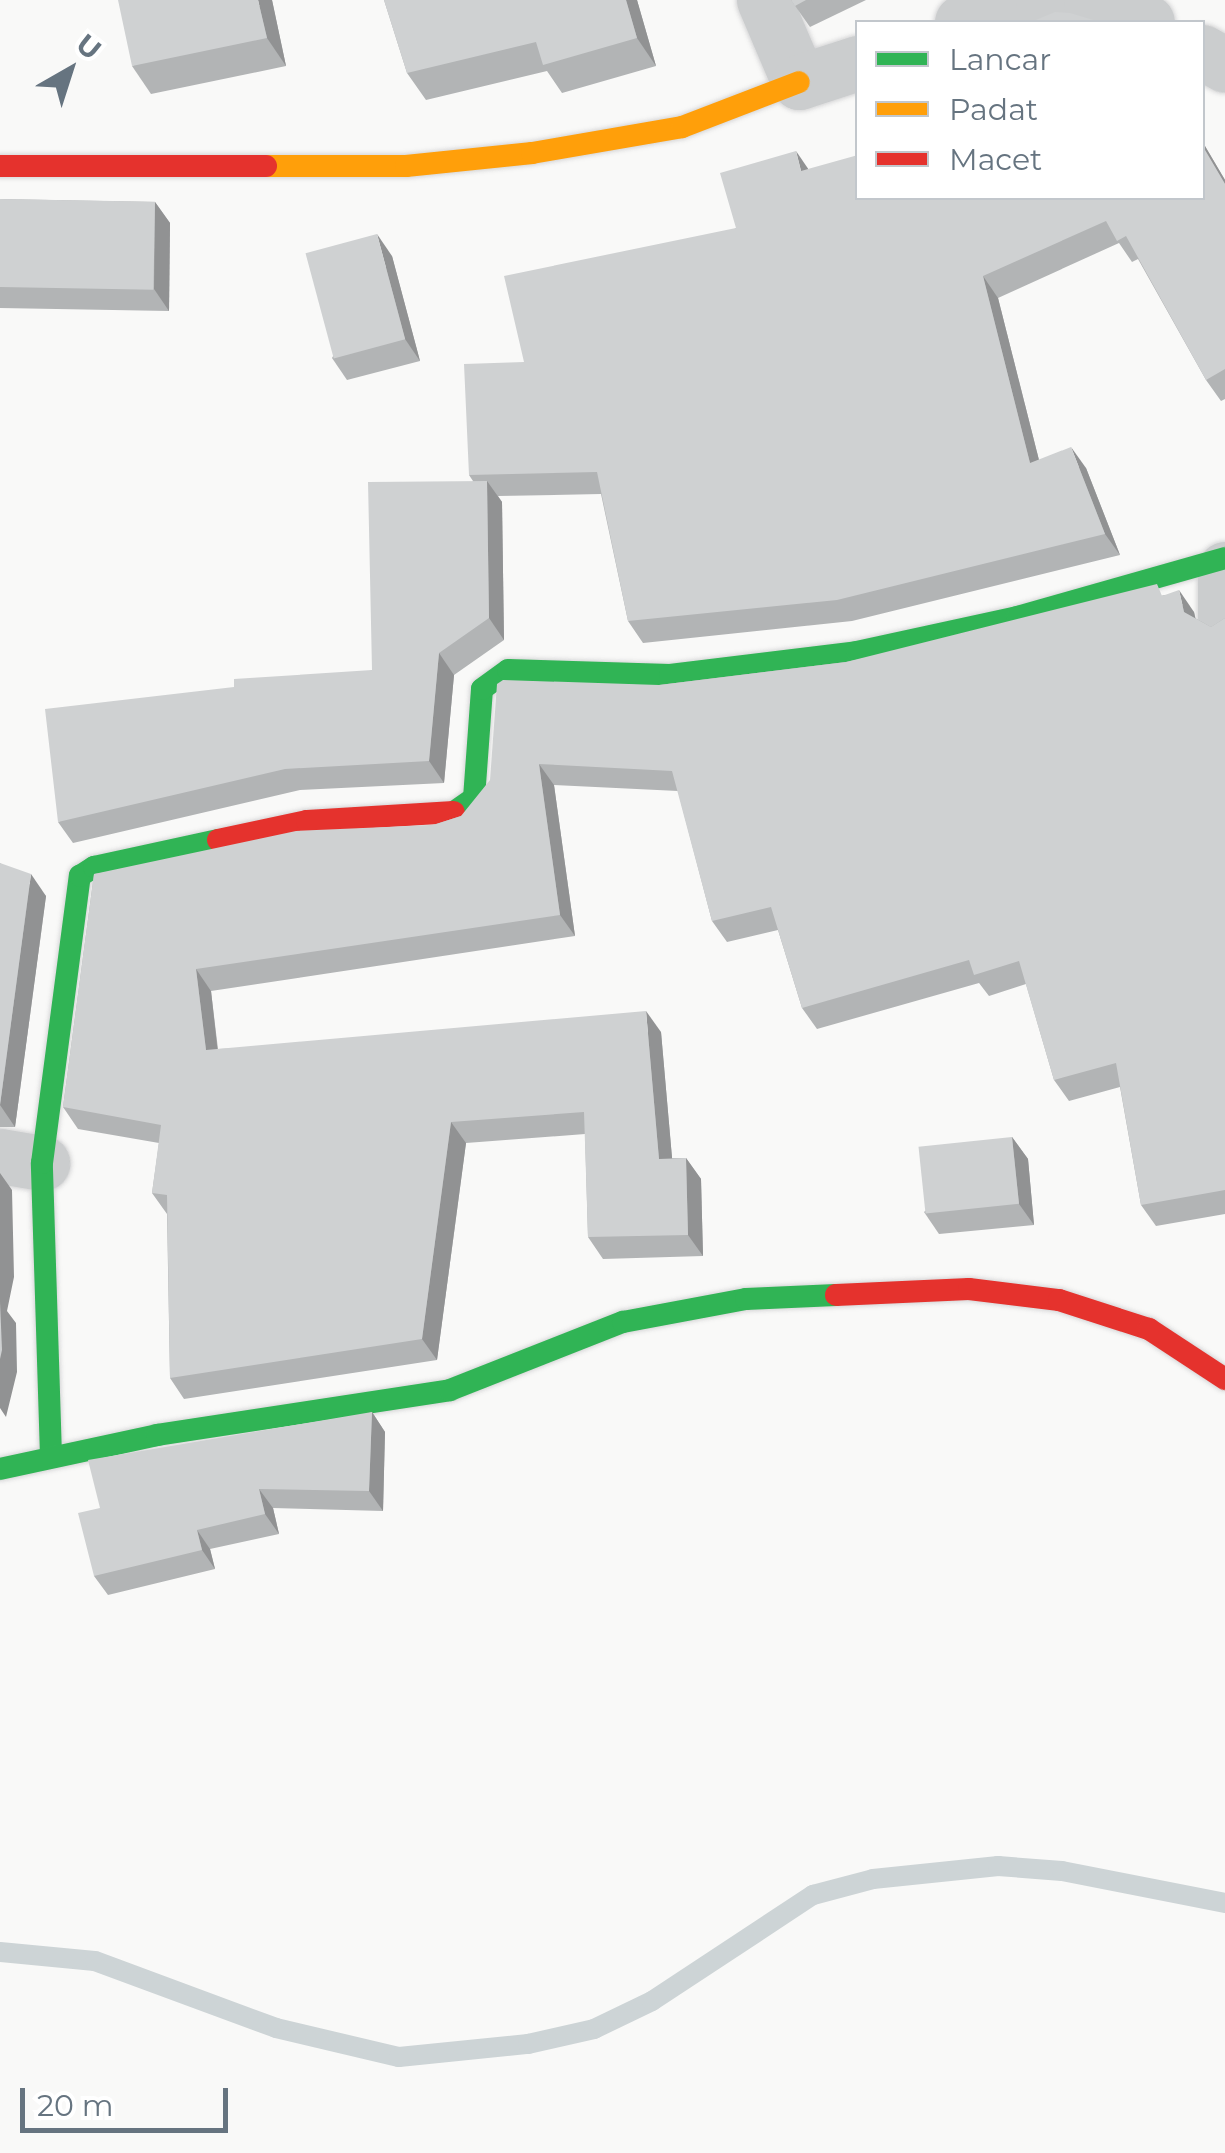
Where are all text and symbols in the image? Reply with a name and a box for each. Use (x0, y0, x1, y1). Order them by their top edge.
north arrow (20, 20, 120, 120)
legend (855, 20, 1205, 200)
text: U (70, 27, 108, 67)
text: Lancar (949, 41, 1051, 78)
text: Padat (949, 91, 1038, 128)
text: Macet (949, 141, 1042, 178)
scale bar (25, 2068, 232, 2130)
text: 20 m (37, 2087, 114, 2124)

